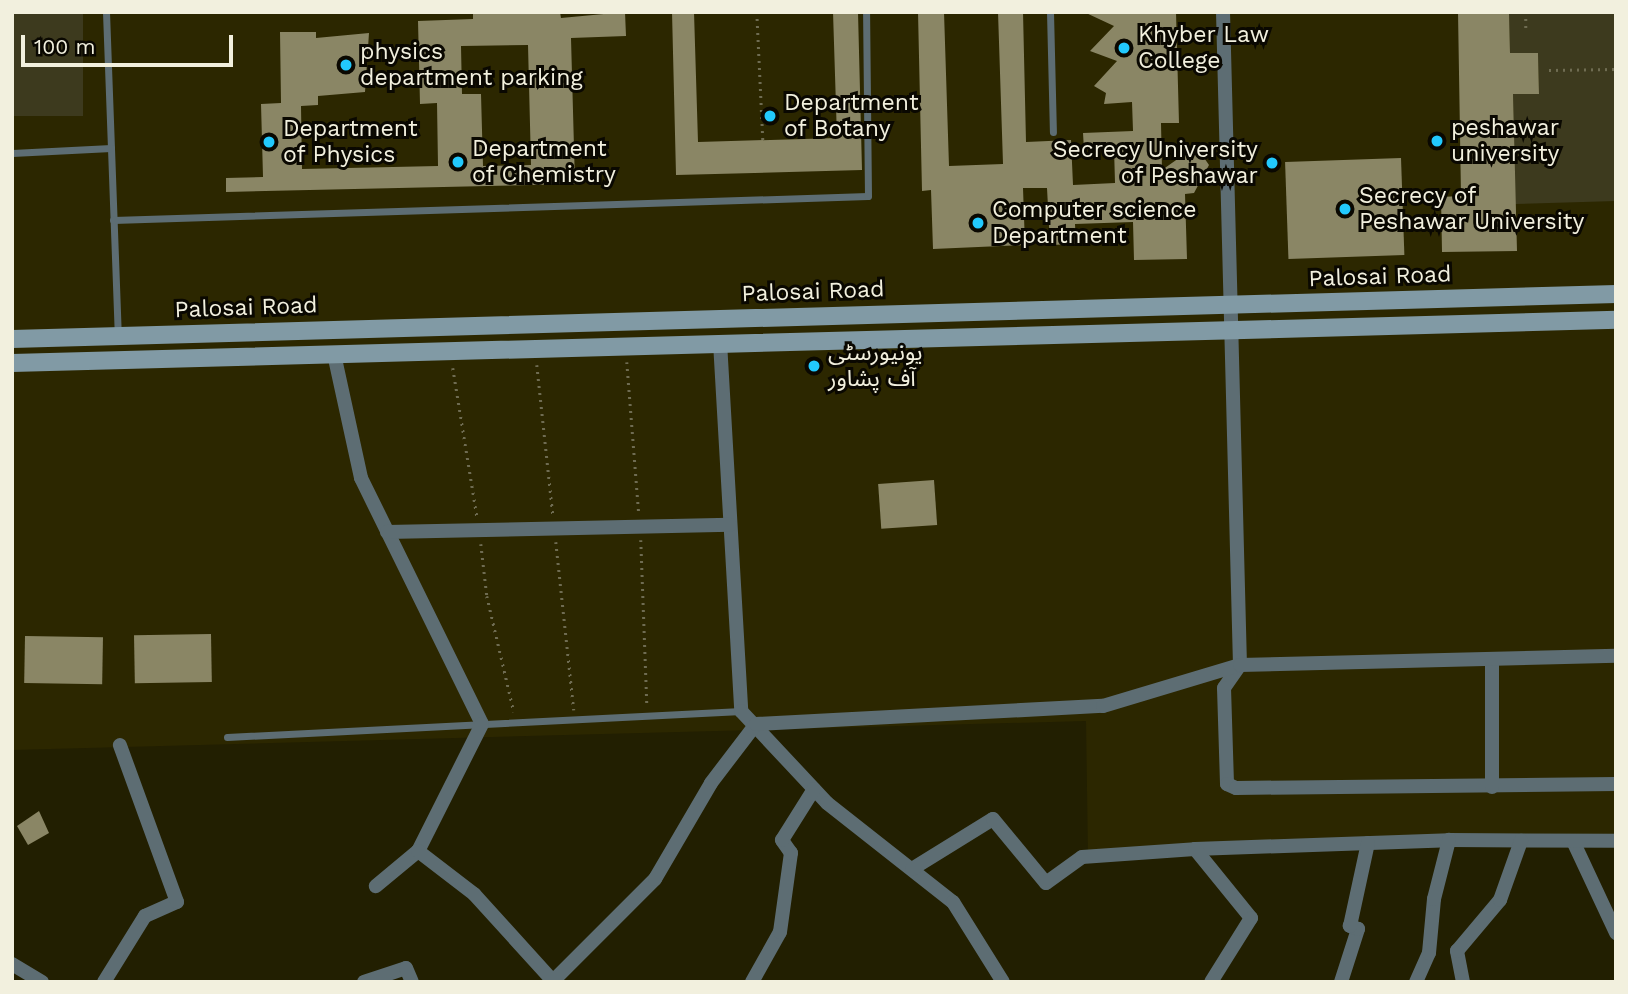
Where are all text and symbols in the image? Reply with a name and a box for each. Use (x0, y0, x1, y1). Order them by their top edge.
scale bar (24, 21, 236, 65)
place label: Khyber Law College (1138, 21, 1270, 75)
text: 100 m (34, 34, 96, 59)
place label: physics department parking (360, 38, 583, 92)
marker: Khyber Law College (1116, 40, 1132, 56)
marker: physics department parking (338, 57, 354, 73)
place label: Department of Botany (784, 89, 919, 143)
marker: Department of Botany (762, 108, 778, 124)
place label: peshawar university (1451, 114, 1559, 168)
place label: Department of Physics (283, 115, 418, 169)
marker: peshawar university (1429, 133, 1445, 149)
marker: Department of Physics (261, 134, 277, 150)
place label: Department of Chemistry (472, 135, 617, 189)
place label: Secrecy University of Peshawar (1052, 136, 1258, 190)
marker: Department of Chemistry (450, 154, 466, 170)
marker: Secrecy University of Peshawar (1264, 155, 1280, 171)
place label: Secrecy of Peshawar University (1359, 182, 1585, 236)
place label: Computer science Department (992, 196, 1197, 250)
marker: Secrecy of Peshawar University (1337, 201, 1353, 217)
marker: Computer science Department (970, 215, 986, 231)
street label: Palosai Road (1308, 261, 1452, 293)
street label: Palosai Road (741, 276, 885, 308)
street label: Palosai Road (174, 292, 318, 324)
place label: یونیورسٹی آف پشاور (828, 339, 923, 393)
marker: یونیورسٹی آف پشاور (806, 358, 822, 374)

